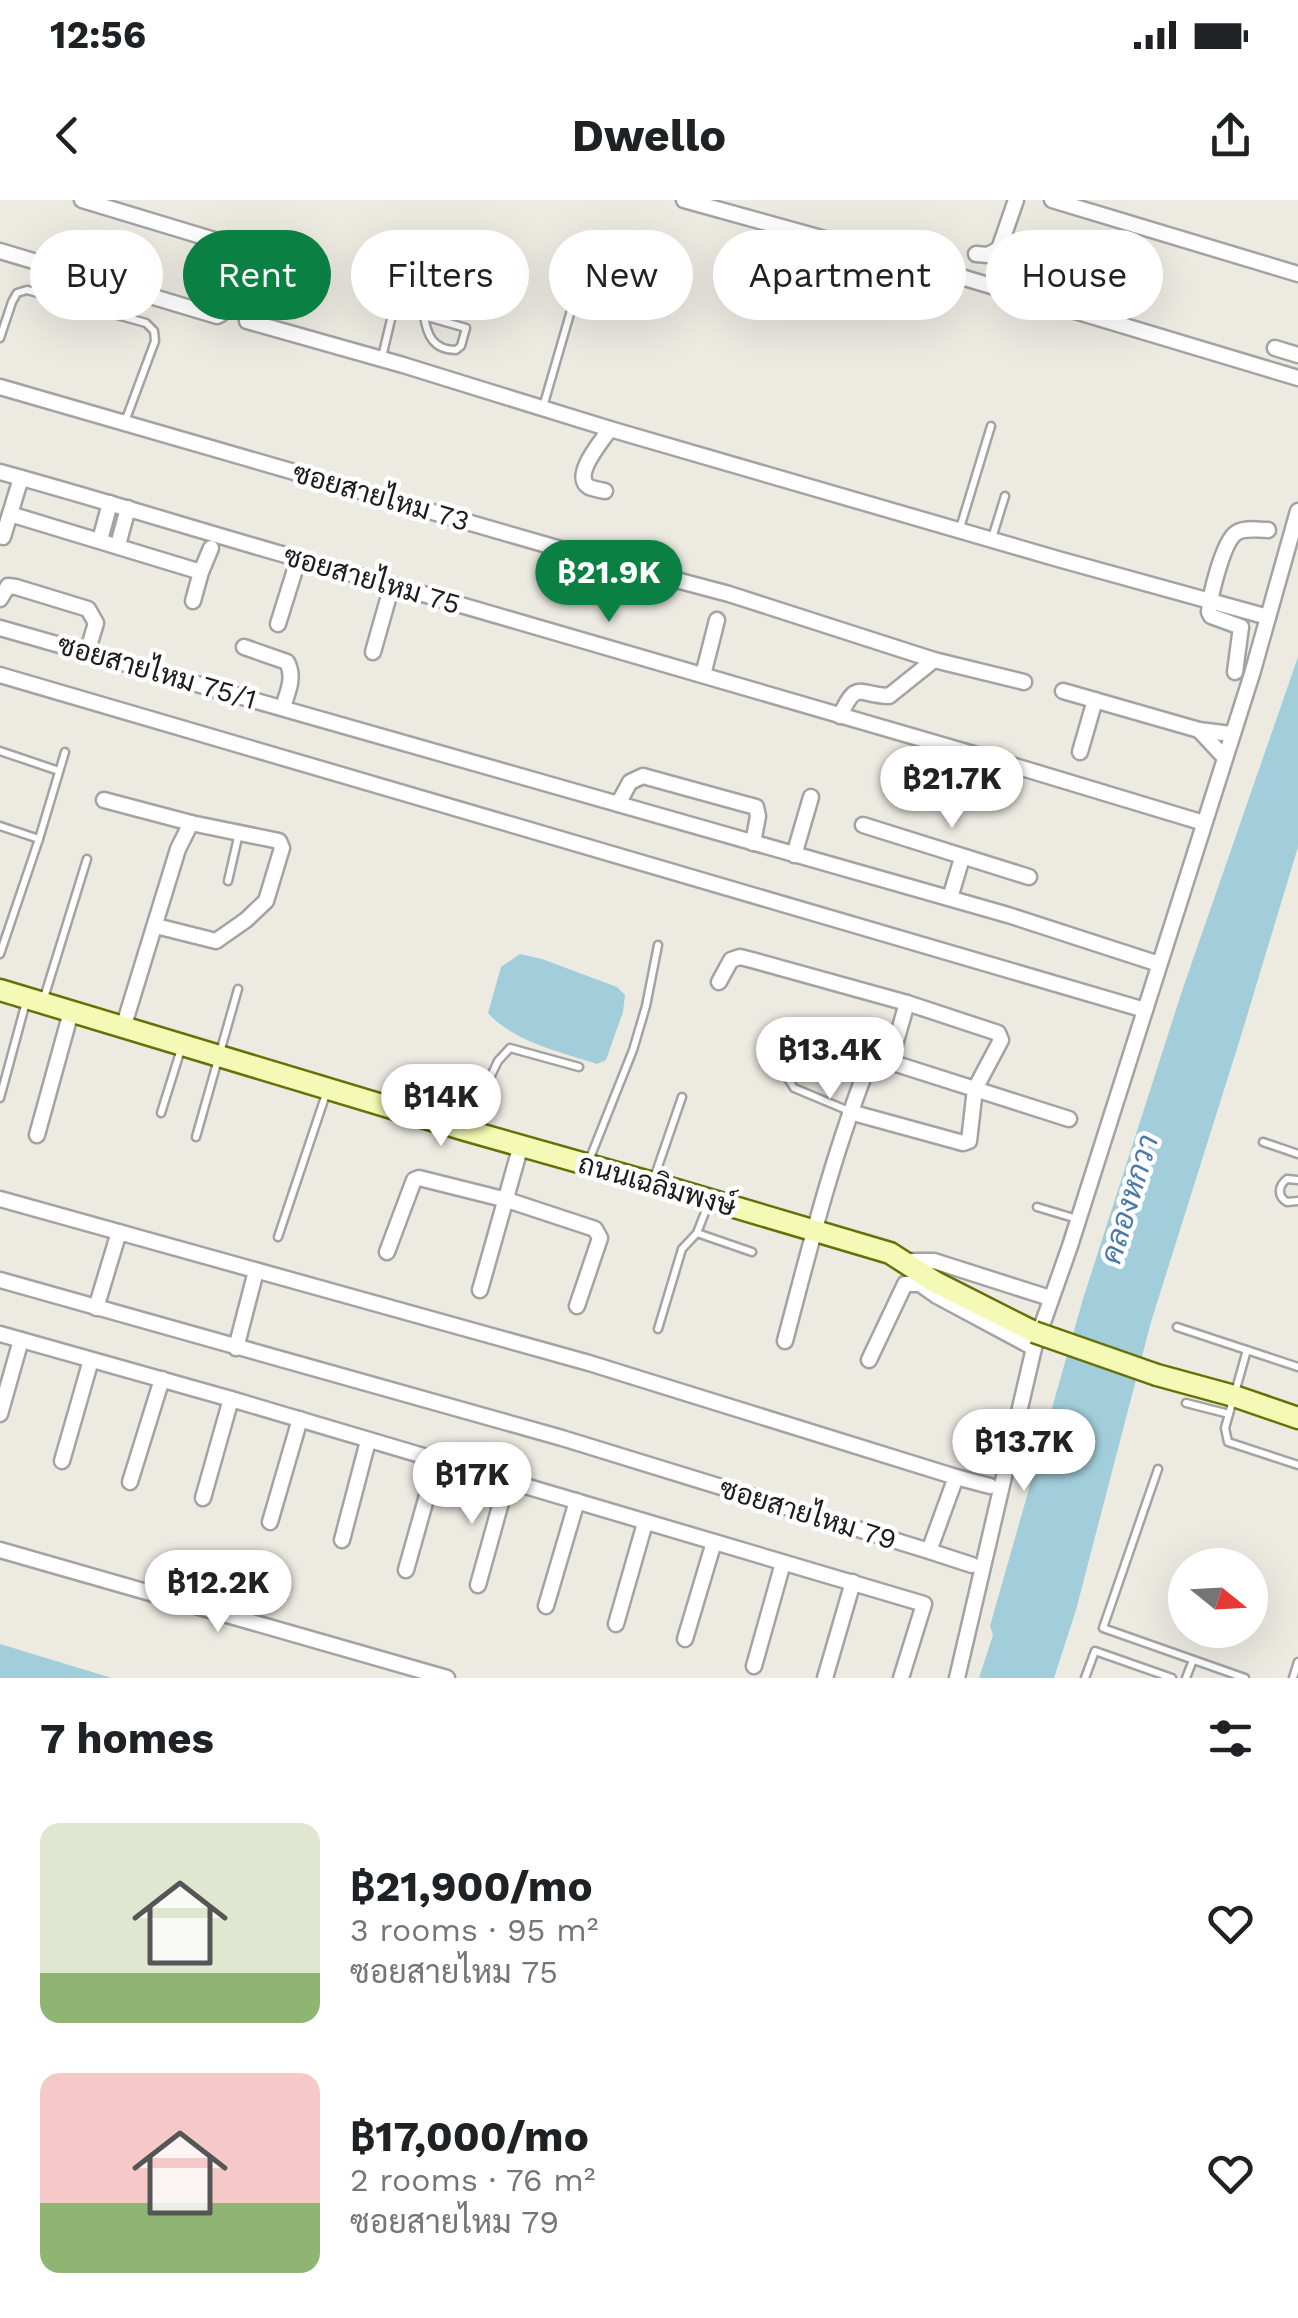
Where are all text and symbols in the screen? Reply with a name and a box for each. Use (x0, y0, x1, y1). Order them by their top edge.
text: 12:56 (50, 13, 146, 57)
icon: back (40, 108, 95, 163)
icon: share (1203, 108, 1258, 163)
text: Dwello (572, 109, 726, 162)
chip: Buy (30, 230, 163, 320)
chip: Rent (183, 230, 331, 320)
chip: Filters (351, 230, 529, 320)
chip: New (549, 230, 693, 320)
chip: Apartment (713, 230, 966, 320)
chip: House (986, 230, 1163, 320)
street label: ซอยสายไหม 73 (289, 453, 474, 538)
street label: ซอยสายไหม 75 (280, 536, 465, 621)
pin: ฿21.9K (528, 540, 690, 625)
text: ฿21.9K (557, 553, 661, 591)
street label: ซอยสายไหม 75/1 (54, 625, 261, 716)
pin: ฿21.7K (871, 746, 1033, 831)
text: ฿21.7K (902, 759, 1002, 797)
pin: ฿13.4K (749, 1017, 911, 1102)
text: ฿13.4K (778, 1030, 882, 1068)
pin: ฿14K (382, 1064, 500, 1149)
text: ฿14K (403, 1077, 479, 1115)
water label: คลองหกวา (1093, 1130, 1165, 1268)
street label: ถนนเฉลิมพงษ์ (575, 1144, 741, 1223)
pin: ฿13.7K (943, 1409, 1105, 1494)
text: ฿13.7K (974, 1422, 1074, 1460)
pin: ฿17K (413, 1442, 531, 1527)
text: ฿17K (435, 1455, 509, 1493)
street label: ซอยสายไหม 79 (716, 1469, 901, 1557)
north arrow (1168, 1548, 1268, 1648)
map controls (1168, 1548, 1268, 1648)
pin: ฿12.2K (137, 1550, 299, 1635)
text: ฿12.2K (167, 1563, 269, 1601)
icon: filters (1203, 1711, 1258, 1766)
text: 7 homes (40, 1714, 214, 1763)
text: ฿21,900/mo (350, 1862, 593, 1911)
icon: home (120, 1863, 240, 1983)
icon: heart (1203, 1896, 1258, 1951)
text: 3 rooms · 95 m² (350, 1911, 598, 1949)
text: ซอยสายไหม 75 (350, 1953, 558, 1991)
text: ฿17,000/mo (350, 2112, 589, 2161)
icon: home (120, 2113, 240, 2233)
icon: heart (1203, 2146, 1258, 2201)
text: 2 rooms · 76 m² (350, 2161, 596, 2199)
text: ซอยสายไหม 79 (350, 2203, 559, 2241)

